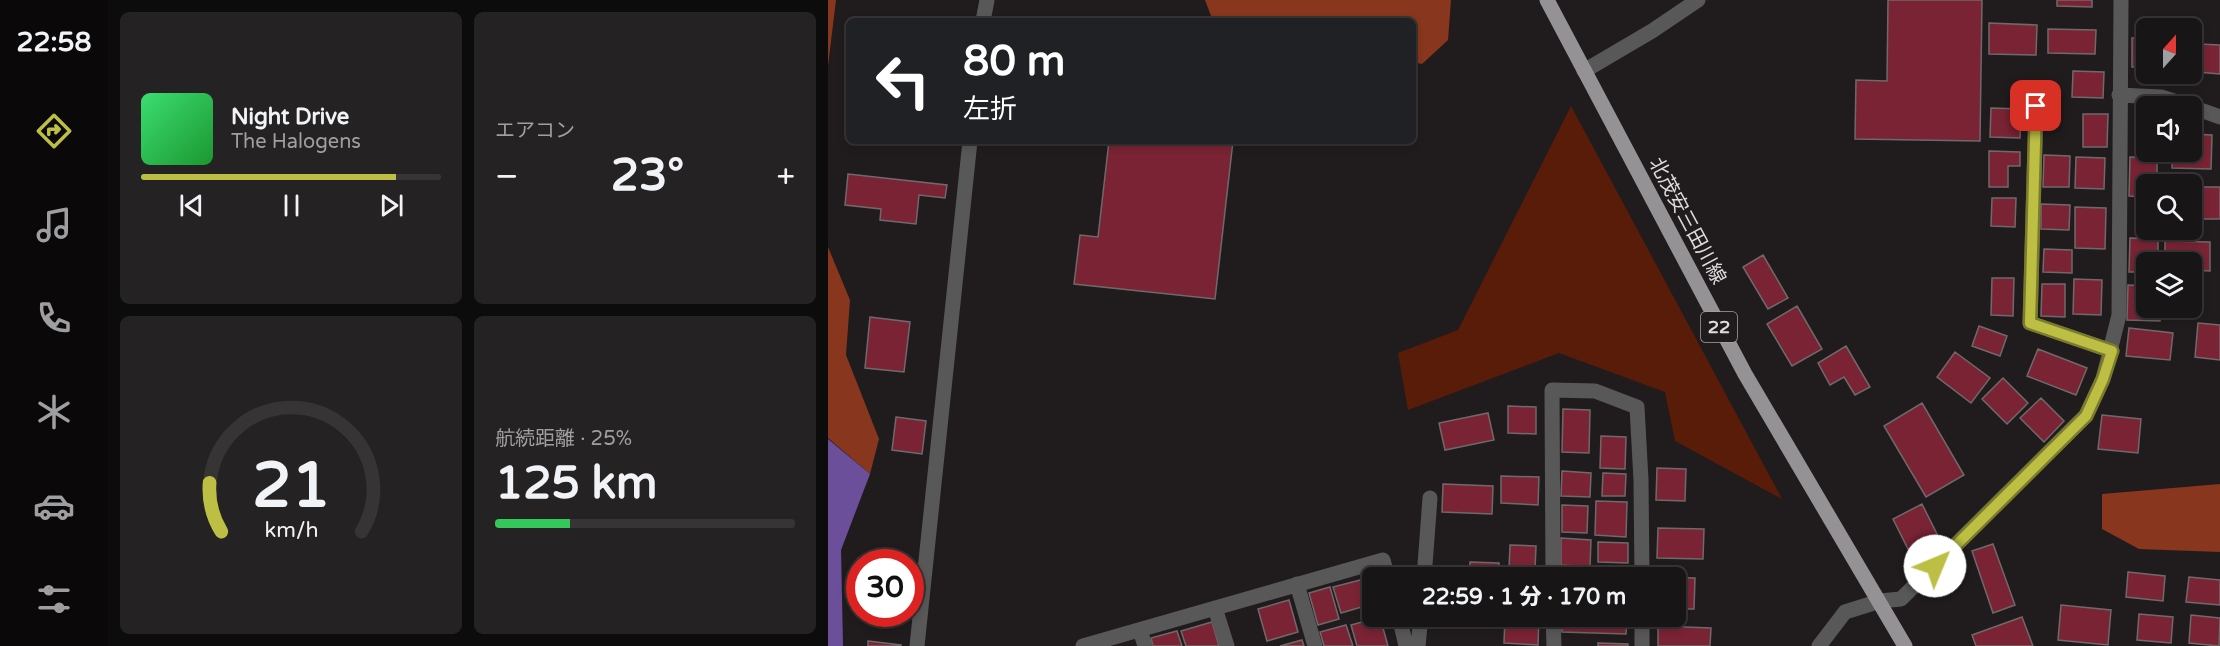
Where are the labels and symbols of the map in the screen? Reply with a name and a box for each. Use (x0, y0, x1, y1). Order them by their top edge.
north arrow (2136, 18, 2202, 84)
pin (2010, 80, 2061, 131)
street label: 北茂安三田川線 (1644, 154, 1730, 288)
road number: 22 (1701, 312, 1737, 342)
position arrow (1903, 534, 1967, 598)
speed limit sign: 30 (846, 549, 924, 627)

